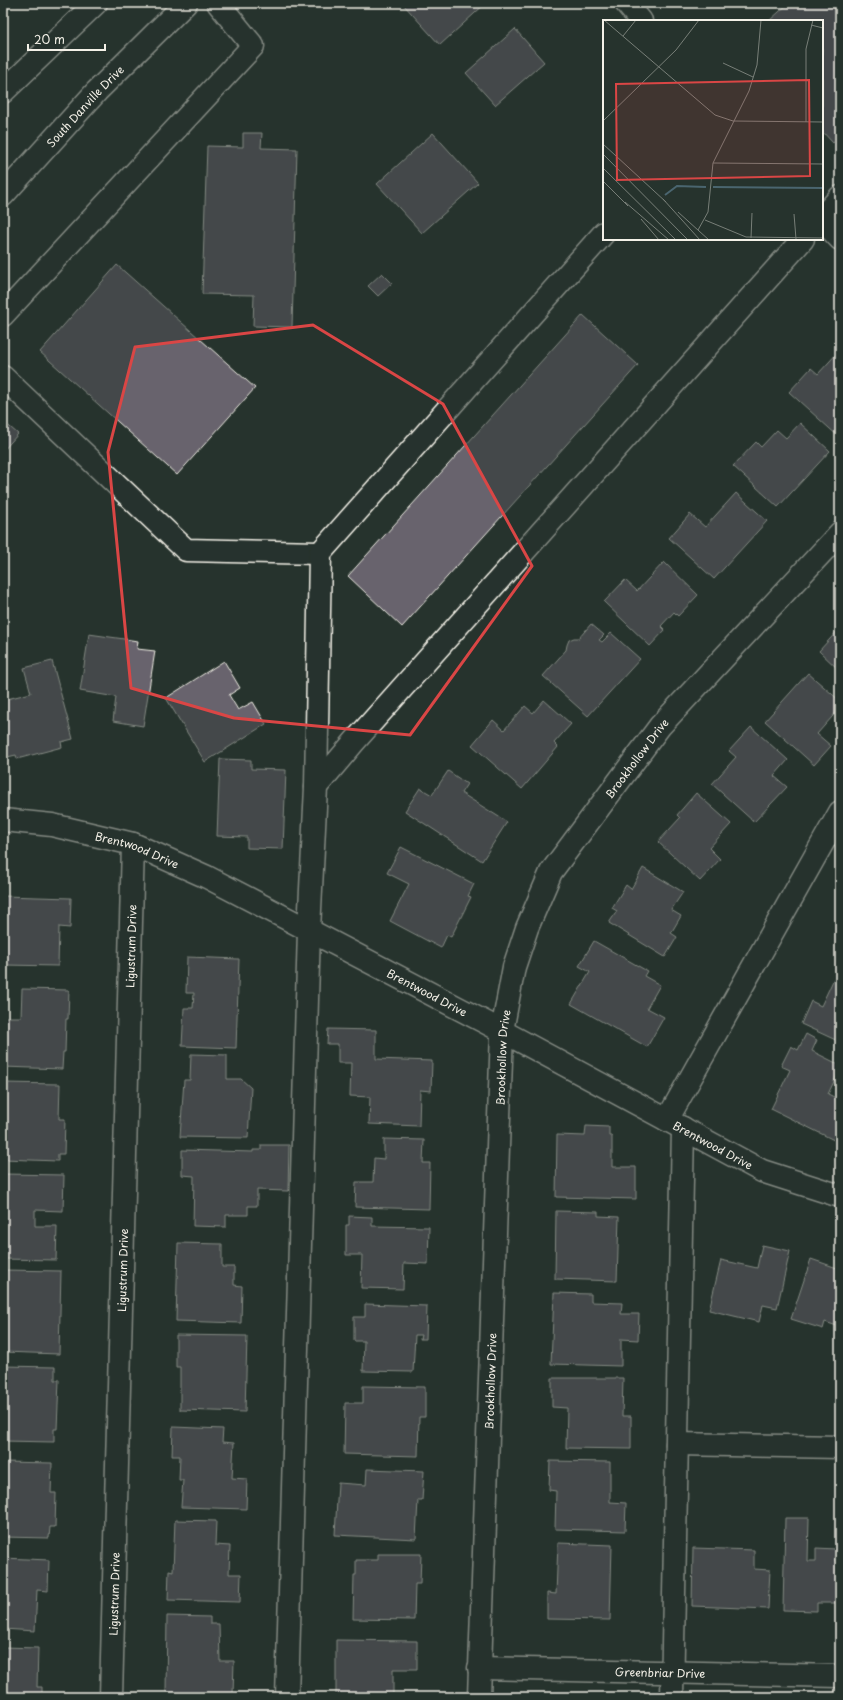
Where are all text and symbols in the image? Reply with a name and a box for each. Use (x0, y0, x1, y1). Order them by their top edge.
inset map (603, 20, 823, 240)
scale bar (28, 26, 105, 52)
text: 20 m (34, 30, 65, 48)
street label: South Danville Drive (42, 61, 127, 150)
street label: Brookhollow Drive (601, 714, 672, 802)
street label: Brentwood Drive (93, 827, 182, 872)
street label: Ligustrum Drive (121, 904, 140, 988)
street label: Brentwood Drive (384, 964, 471, 1020)
street label: Brookhollow Drive (491, 1008, 514, 1106)
street label: Brentwood Drive (670, 1116, 756, 1173)
street label: Ligustrum Drive (112, 1228, 132, 1312)
street label: Brookhollow Drive (480, 1332, 500, 1430)
street label: Ligustrum Drive (104, 1552, 123, 1636)
street label: Greenbriar Drive (615, 1663, 705, 1682)

